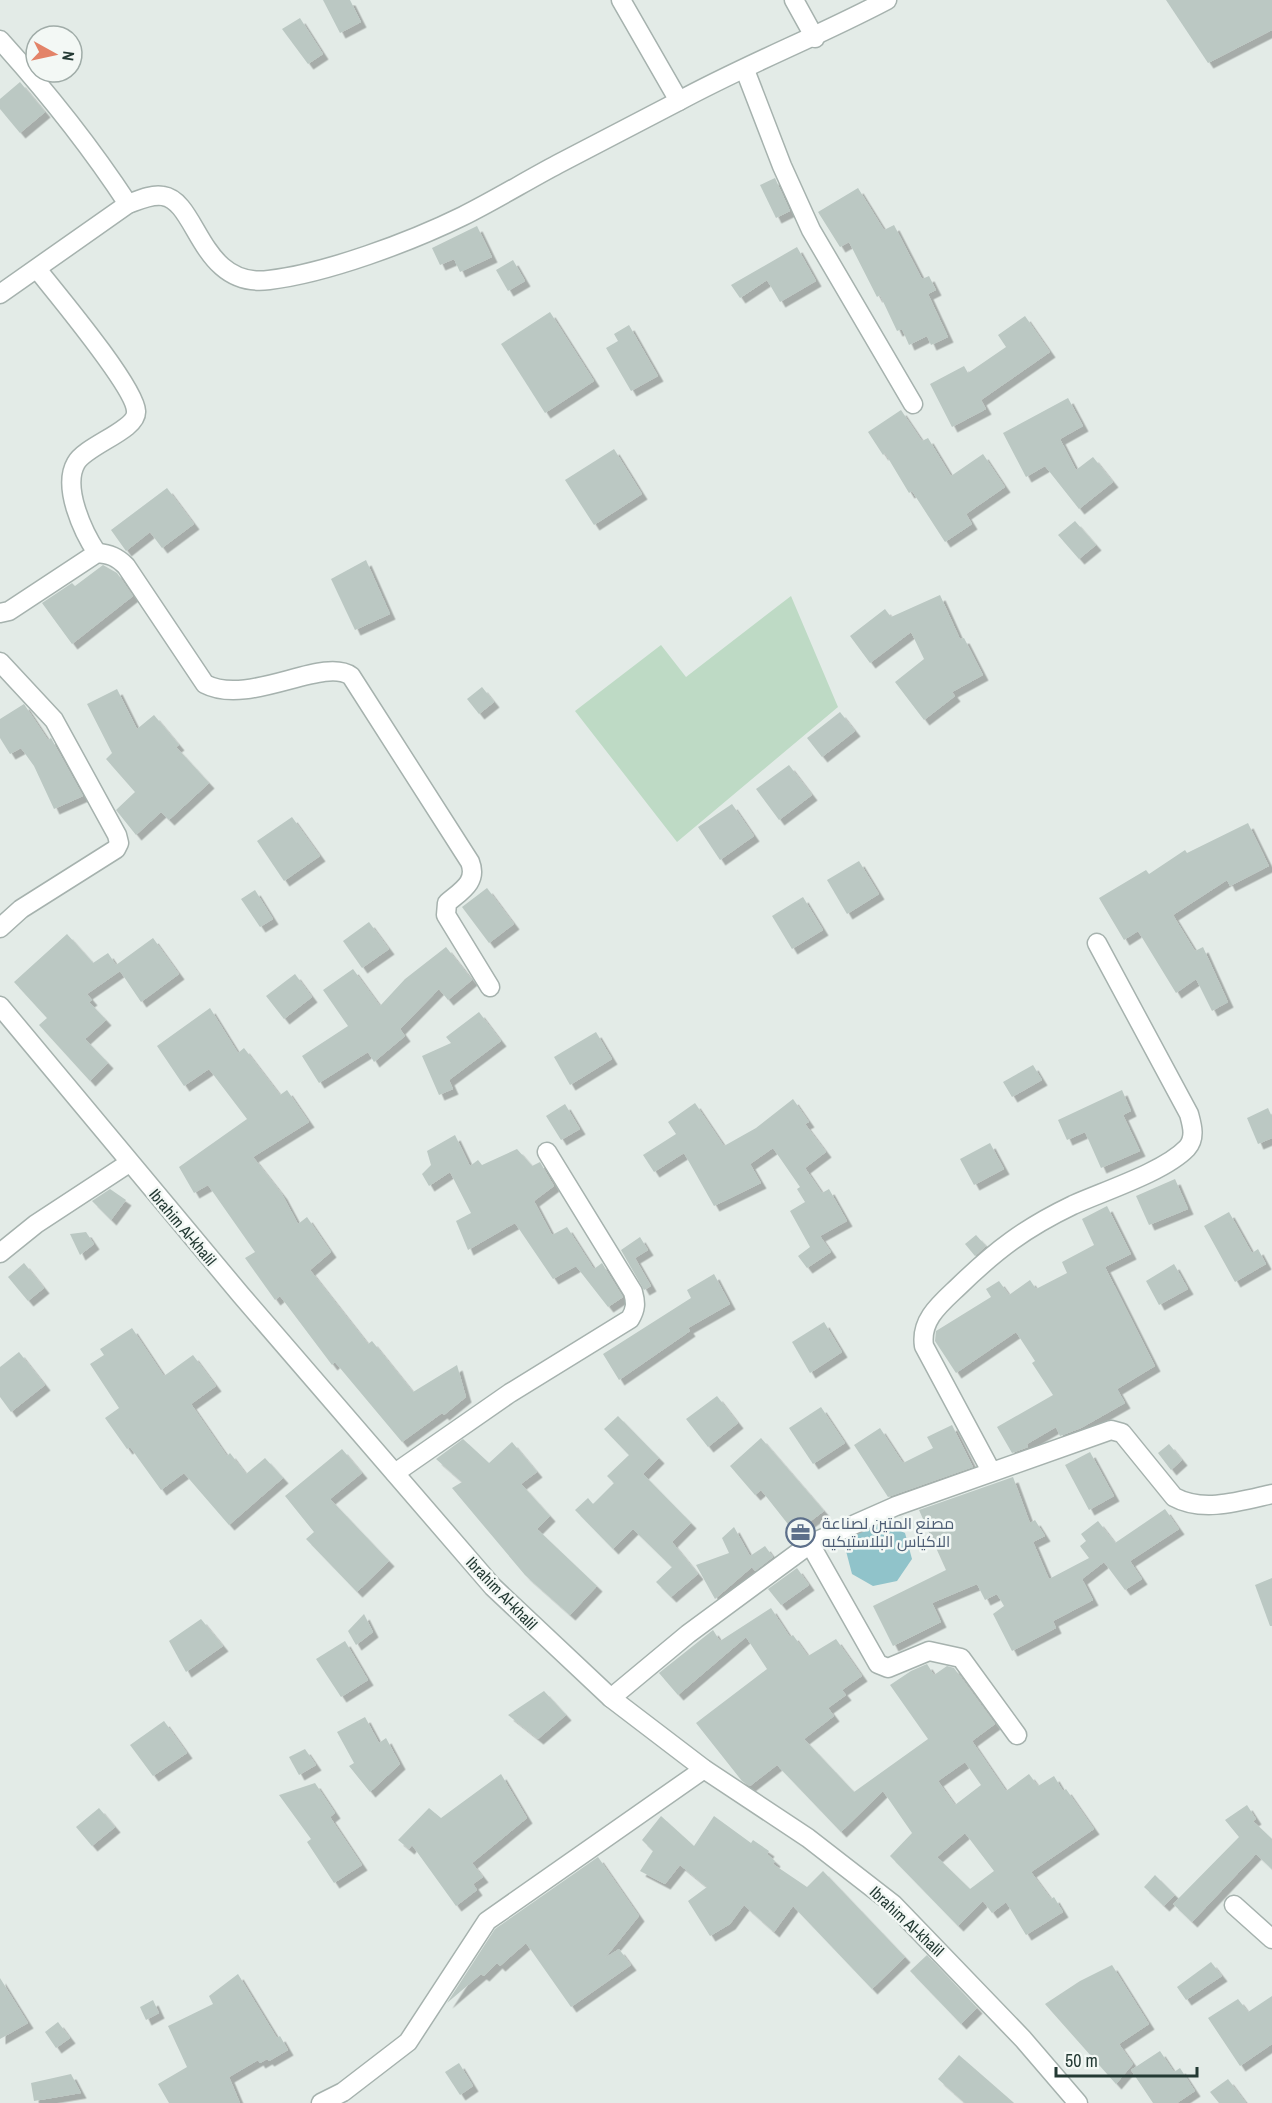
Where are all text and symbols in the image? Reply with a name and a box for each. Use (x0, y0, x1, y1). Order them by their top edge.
north arrow (24, 24, 84, 84)
text: N (57, 50, 80, 62)
street label: Ibrahim Al-khalil (144, 1184, 222, 1270)
place label: مصنع المتين لصناعة الاكياس البلاستيكيه (822, 1512, 954, 1552)
office icon: مصنع المتين لصناعة الاكياس البلاستيكيه (785, 1516, 817, 1548)
street label: Ibrahim Al-khalil (461, 1552, 543, 1635)
street label: Ibrahim Al-khalil (865, 1881, 949, 1961)
scale bar (1056, 2040, 1197, 2078)
text: 50 m (1065, 2048, 1098, 2073)

